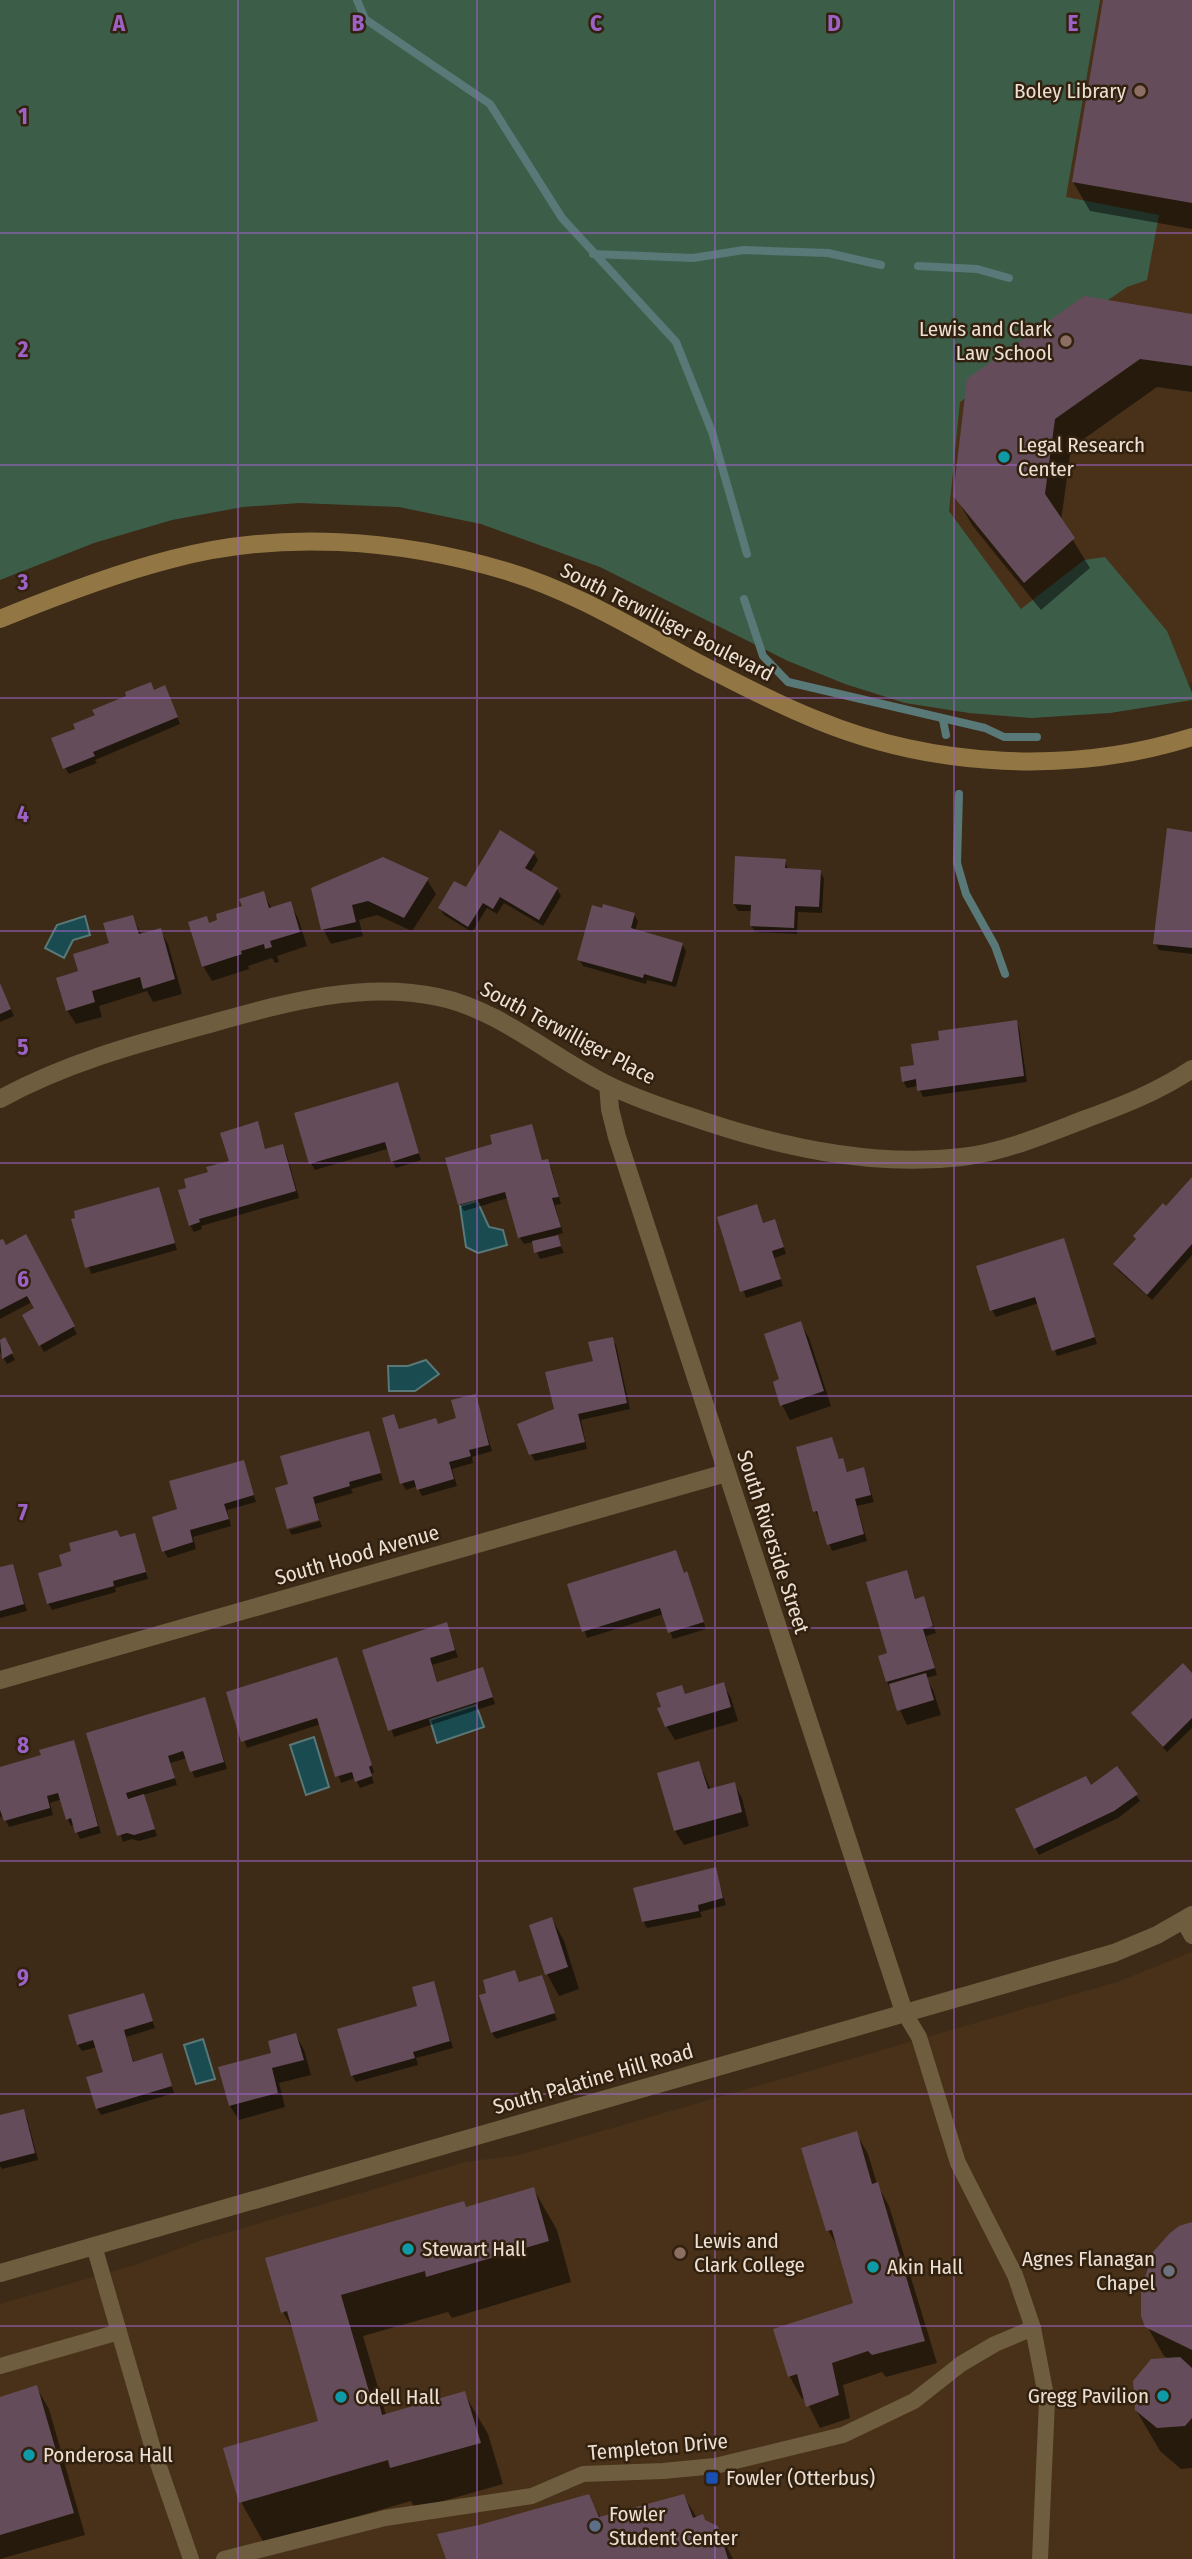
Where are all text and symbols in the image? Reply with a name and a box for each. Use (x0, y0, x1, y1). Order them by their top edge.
text: A (112, 9, 126, 37)
text: B (352, 9, 365, 37)
text: C (590, 9, 602, 37)
text: D (827, 9, 841, 37)
text: E (1068, 9, 1079, 37)
place label: Boley Library (1014, 78, 1127, 104)
marker: Boley Library (1132, 83, 1148, 99)
text: 1 (18, 102, 28, 130)
place label: Lewis and Clark Law School (919, 316, 1052, 366)
marker: Lewis and Clark Law School (1058, 333, 1074, 349)
text: 2 (17, 335, 29, 363)
place label: Legal Research Center (1018, 432, 1145, 482)
marker: Legal Research Center (996, 449, 1012, 465)
street label: South Terwilliger Boulevard (556, 557, 778, 687)
text: 3 (17, 568, 29, 596)
text: 4 (17, 800, 29, 828)
street label: South Terwilliger Place (476, 976, 660, 1090)
text: 5 (17, 1033, 29, 1061)
text: 6 (17, 1265, 29, 1293)
street label: South Riverside Street (731, 1447, 815, 1637)
text: 7 (18, 1498, 28, 1526)
street label: South Hood Avenue (272, 1519, 442, 1591)
text: 8 (17, 1731, 29, 1759)
text: 9 (17, 1963, 29, 1991)
street label: South Palatine Hill Road (490, 2038, 696, 2120)
place label: Lewis and Clark College (694, 2228, 805, 2278)
place label: Stewart Hall (422, 2236, 527, 2262)
marker: Stewart Hall (400, 2241, 416, 2257)
marker: Lewis and Clark College (672, 2245, 688, 2261)
place label: Agnes Flanagan Chapel (1022, 2246, 1155, 2296)
place label: Akin Hall (887, 2254, 963, 2280)
marker: Akin Hall (865, 2259, 881, 2275)
marker: Agnes Flanagan Chapel (1161, 2263, 1177, 2279)
place label: Gregg Pavilion (1028, 2383, 1149, 2409)
place label: Odell Hall (355, 2384, 440, 2410)
marker: Gregg Pavilion (1155, 2388, 1171, 2404)
marker: Odell Hall (333, 2389, 349, 2405)
street label: Templeton Drive (587, 2428, 729, 2466)
place label: Ponderosa Hall (43, 2442, 173, 2468)
marker: Ponderosa Hall (21, 2447, 37, 2463)
place label: Fowler (Otterbus) (726, 2465, 875, 2491)
marker: Fowler (Otterbus) (704, 2470, 720, 2486)
place label: Fowler Student Center (609, 2501, 738, 2551)
marker: Fowler Student Center (587, 2518, 603, 2534)

